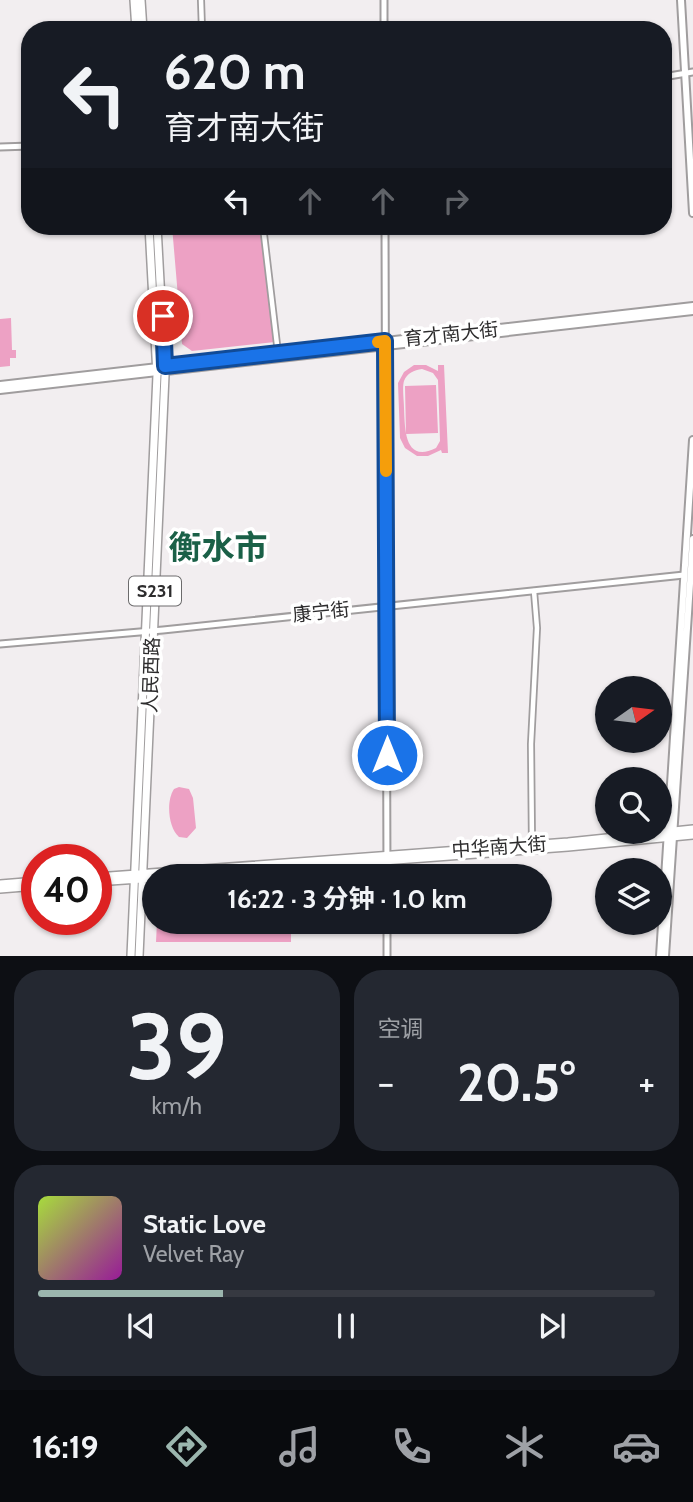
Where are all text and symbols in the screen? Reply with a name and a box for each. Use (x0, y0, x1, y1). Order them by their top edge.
text: 620 m (164, 42, 306, 101)
icon: left (49, 49, 140, 140)
text: 育才南大街 (164, 108, 324, 147)
icon: left (218, 182, 256, 220)
icon: ahead (291, 182, 329, 220)
icon: ahead (364, 182, 402, 220)
icon: right (437, 182, 475, 220)
pin (133, 286, 193, 346)
icon: arrive (144, 297, 182, 335)
street label: 育才南大街 (403, 318, 499, 350)
district label: 衡水市 (169, 527, 268, 567)
road number: S231 (129, 576, 181, 606)
street label: 康宁街 (291, 598, 351, 626)
street label: 人民西路 (138, 637, 164, 713)
north arrow (595, 676, 672, 752)
map controls (595, 676, 672, 935)
position arrow (350, 718, 424, 792)
button: search (595, 767, 672, 844)
street label: 中华南大街 (451, 832, 547, 862)
speed limit sign: 40 (21, 844, 112, 935)
button: layers (595, 858, 672, 935)
text: 16:22 · 3 分钟 · 1.0 km (227, 883, 467, 915)
text: 39 (127, 991, 227, 1102)
text: 空调 (378, 1015, 424, 1043)
text: 20.5° (457, 1051, 575, 1114)
text: − (378, 1059, 394, 1106)
text: + (638, 1059, 655, 1106)
text: km/h (152, 1092, 202, 1120)
text: Static Love (143, 1208, 266, 1240)
text: Velvet Ray (143, 1240, 244, 1268)
icon: previous (122, 1307, 160, 1345)
icon: pause (327, 1307, 365, 1345)
icon: next (533, 1307, 571, 1345)
icon: directions (162, 1422, 211, 1471)
icon: music (275, 1422, 324, 1471)
icon: phone (387, 1422, 436, 1471)
icon: climate (500, 1422, 549, 1471)
icon: car (612, 1422, 661, 1471)
text: 16:19 (32, 1427, 98, 1466)

